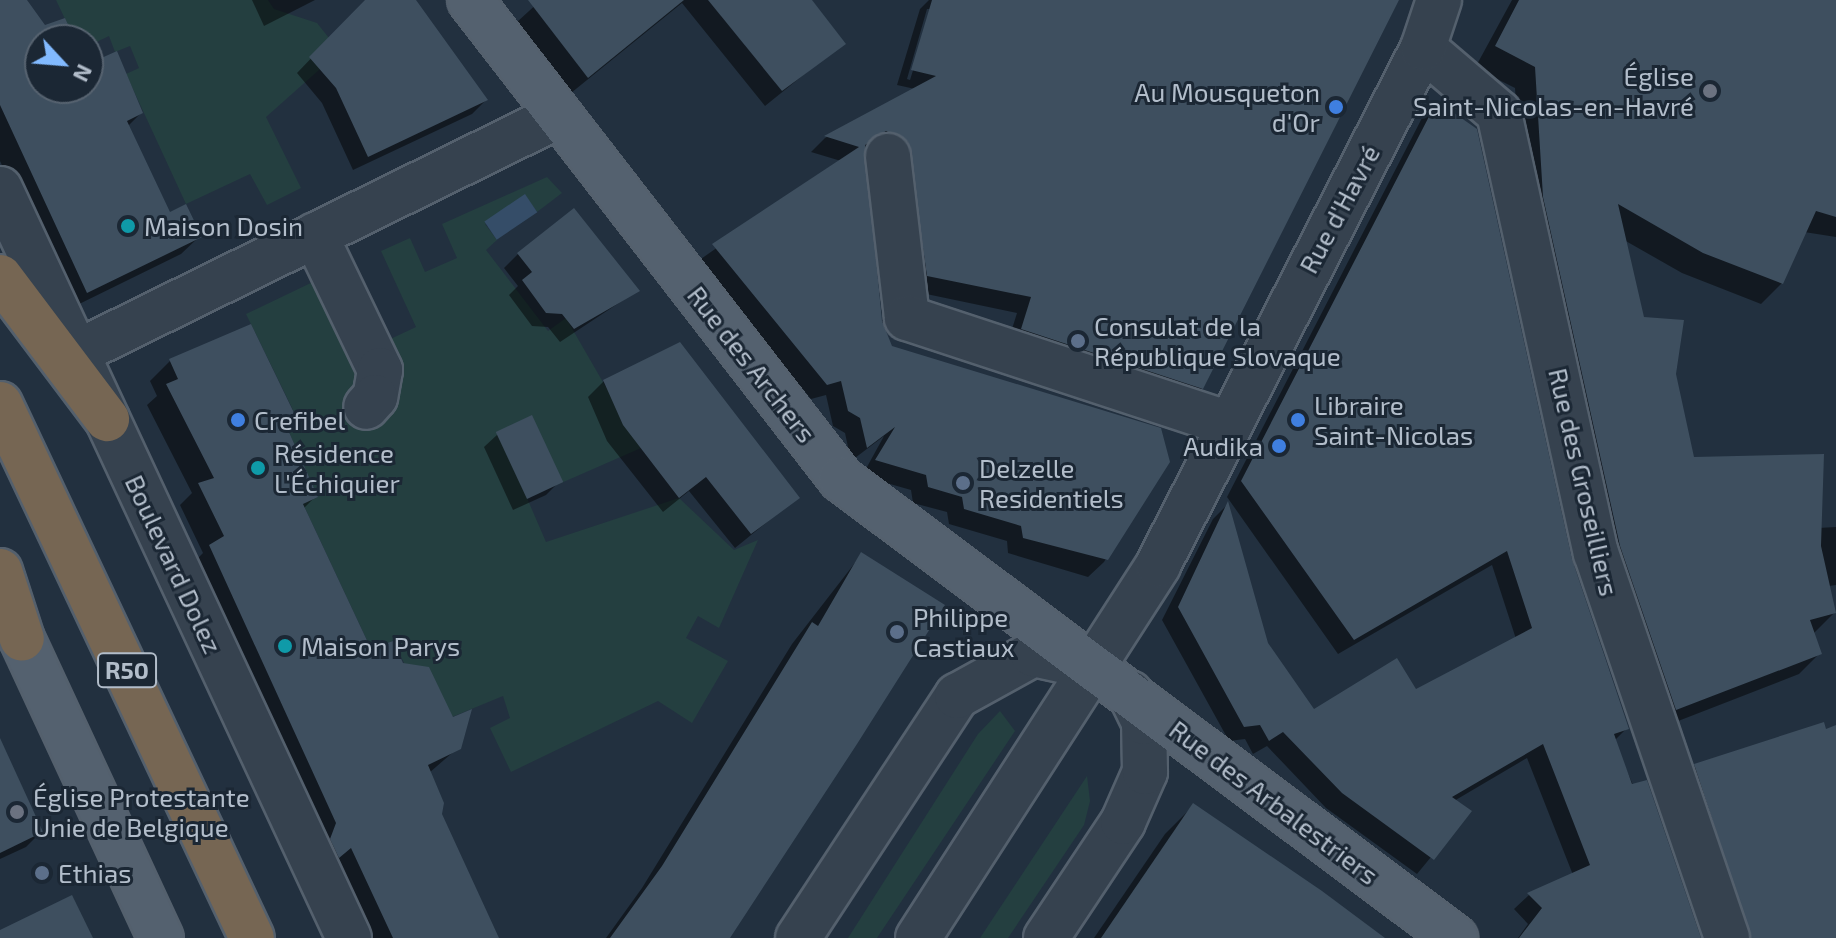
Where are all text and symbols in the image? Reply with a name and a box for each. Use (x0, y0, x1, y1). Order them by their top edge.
north arrow (24, 24, 104, 104)
place label: Église Saint-Nicolas-en-Havré (1413, 60, 1694, 122)
text: N (69, 61, 99, 86)
place label: Au Mousqueton d'Or (1134, 76, 1320, 138)
marker: Église Saint-Nicolas-en-Havré (1701, 82, 1719, 100)
marker: Au Mousqueton d'Or (1327, 98, 1345, 116)
street label: Rue d'Havré (1292, 140, 1386, 278)
place label: Maison Dosin (144, 210, 303, 242)
marker: Maison Dosin (119, 217, 137, 235)
street label: Rue des Archers (681, 279, 823, 449)
place label: Consulat de la République Slovaque (1094, 310, 1341, 372)
marker: Consulat de la République Slovaque (1069, 332, 1087, 350)
street label: Rue des Groseilliers (1543, 365, 1625, 599)
place label: Libraire Saint-Nicolas (1314, 389, 1473, 450)
place label: Crefibel (254, 404, 345, 436)
marker: Crefibel (229, 411, 247, 429)
marker: Libraire Saint-Nicolas (1289, 411, 1307, 429)
place label: Audika (1183, 430, 1263, 462)
place label: Résidence L'Échiquier (274, 437, 400, 498)
marker: Audika (1270, 437, 1288, 455)
place label: Delzelle Residentiels (979, 452, 1124, 514)
marker: Résidence L'Échiquier (249, 459, 267, 477)
street label: Boulevard Dolez (119, 470, 229, 658)
marker: Delzelle Residentiels (954, 474, 972, 492)
place label: Philippe Castiaux (913, 601, 1014, 662)
marker: Philippe Castiaux (888, 623, 906, 641)
place label: Maison Parys (301, 630, 460, 662)
marker: Maison Parys (276, 637, 294, 655)
road number: R50 (97, 650, 157, 690)
street label: Rue des Arbalestriers (1163, 713, 1385, 891)
place label: Église Protestante Unie de Belgique (33, 781, 250, 842)
marker: Église Protestante Unie de Belgique (8, 803, 26, 821)
place label: Ethias (58, 857, 132, 889)
marker: Ethias (33, 864, 51, 882)

